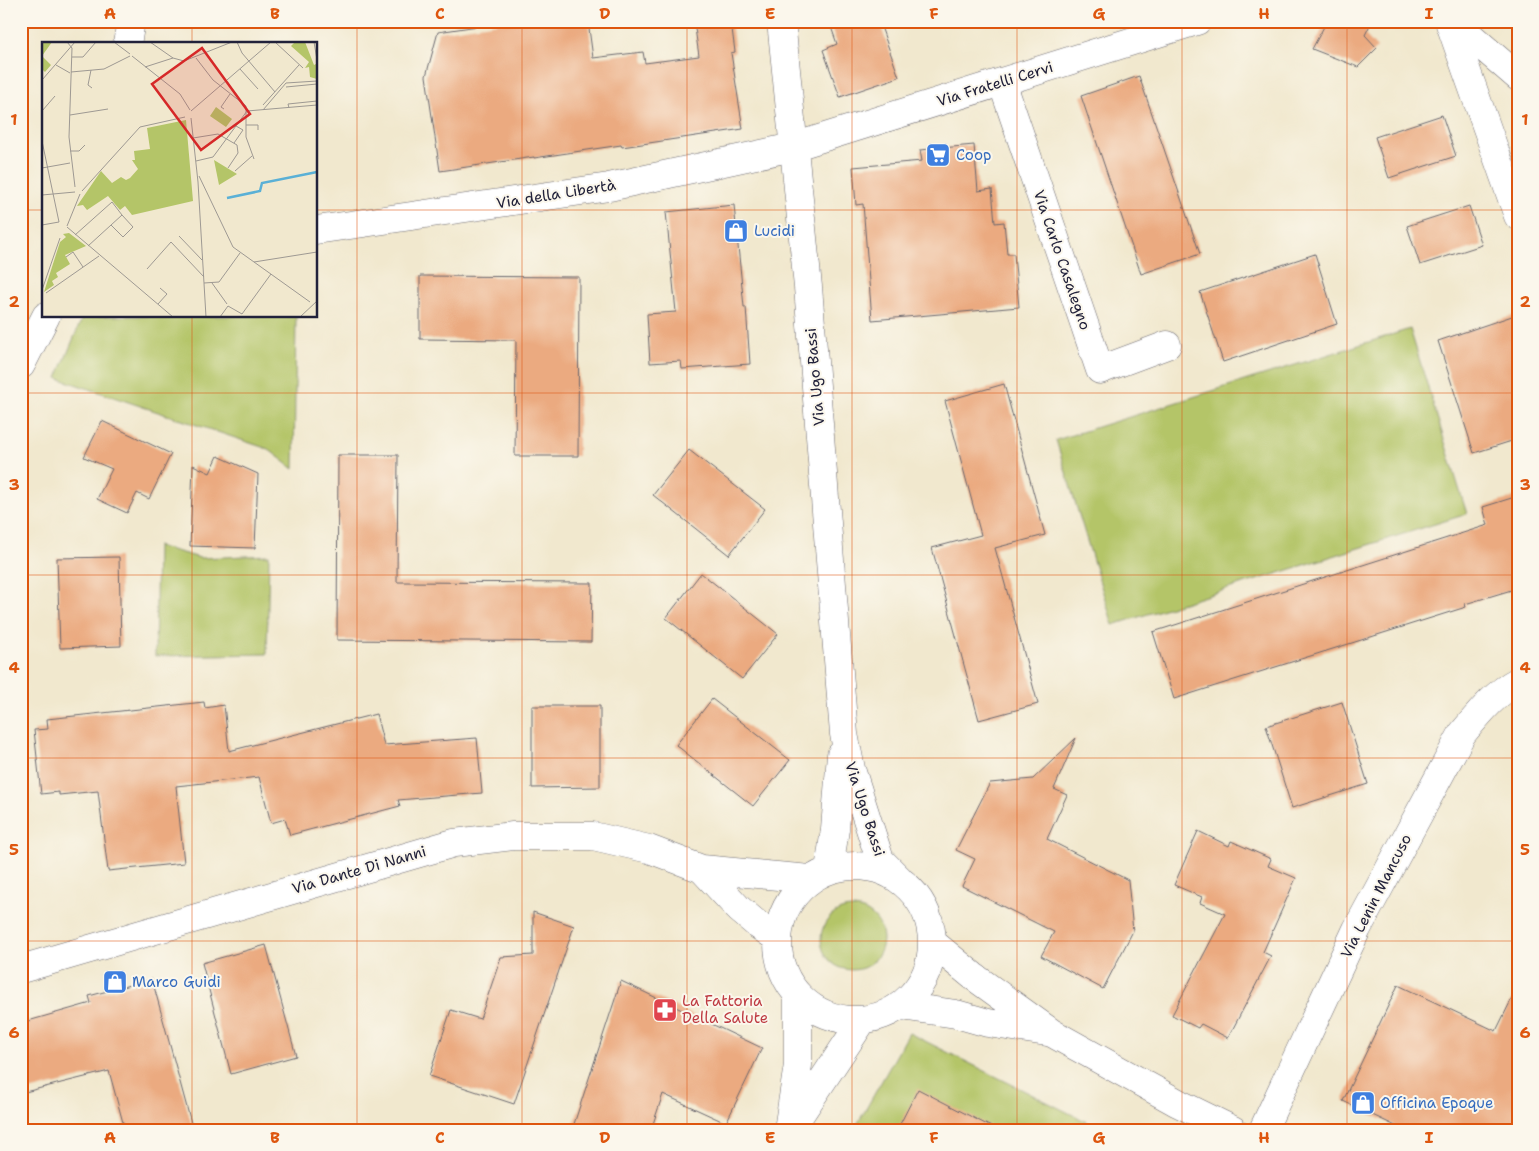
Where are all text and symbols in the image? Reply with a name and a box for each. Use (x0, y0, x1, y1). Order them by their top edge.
text: A (104, 3, 116, 24)
text: B (270, 3, 280, 24)
text: C (435, 3, 445, 24)
text: D (599, 3, 611, 24)
text: E (765, 3, 775, 24)
text: F (929, 3, 939, 24)
text: G (1093, 3, 1106, 24)
text: H (1258, 3, 1270, 24)
text: I (1425, 3, 1434, 24)
inset map (42, 42, 318, 318)
street label: Via Fratelli Cervi (934, 57, 1056, 111)
text: 1 (10, 109, 18, 130)
text: 1 (1521, 109, 1529, 130)
supermarket icon: Coop (925, 142, 951, 168)
place label: Coop (956, 145, 991, 165)
street label: Via della Libertà (495, 175, 618, 213)
street label: Via Carlo Casalegno (1029, 187, 1095, 333)
shop icon: Lucidi (723, 218, 749, 244)
place label: Lucidi (754, 221, 795, 241)
text: 2 (8, 291, 20, 312)
text: 2 (1519, 291, 1531, 312)
street label: Via Ugo Bassi (801, 327, 829, 427)
text: 3 (8, 474, 20, 495)
text: 3 (1519, 474, 1531, 495)
text: 4 (8, 657, 20, 678)
text: 4 (1519, 657, 1531, 678)
street label: Via Ugo Bassi (840, 759, 890, 859)
street label: Via Lenin Mancuso (1336, 830, 1416, 962)
text: 5 (9, 839, 19, 860)
text: 5 (1520, 839, 1530, 860)
street label: Via Dante Di Nanni (290, 841, 428, 899)
shop icon: Marco Guidi (102, 969, 128, 995)
place label: Marco Guidi (132, 972, 221, 992)
place label: La Fattoria Della Salute (682, 991, 768, 1028)
pharmacy icon: La Fattoria Della Salute (652, 997, 678, 1023)
text: 6 (8, 1022, 20, 1043)
text: 6 (1519, 1022, 1531, 1043)
shop icon: Officina Epoque (1350, 1090, 1376, 1116)
place label: Officina Epoque (1380, 1093, 1493, 1113)
text: A (104, 1127, 116, 1148)
text: B (270, 1127, 280, 1148)
text: C (435, 1127, 445, 1148)
text: D (599, 1127, 611, 1148)
text: E (765, 1127, 775, 1148)
text: F (929, 1127, 939, 1148)
text: G (1093, 1127, 1106, 1148)
text: H (1258, 1127, 1270, 1148)
text: I (1425, 1127, 1434, 1148)

